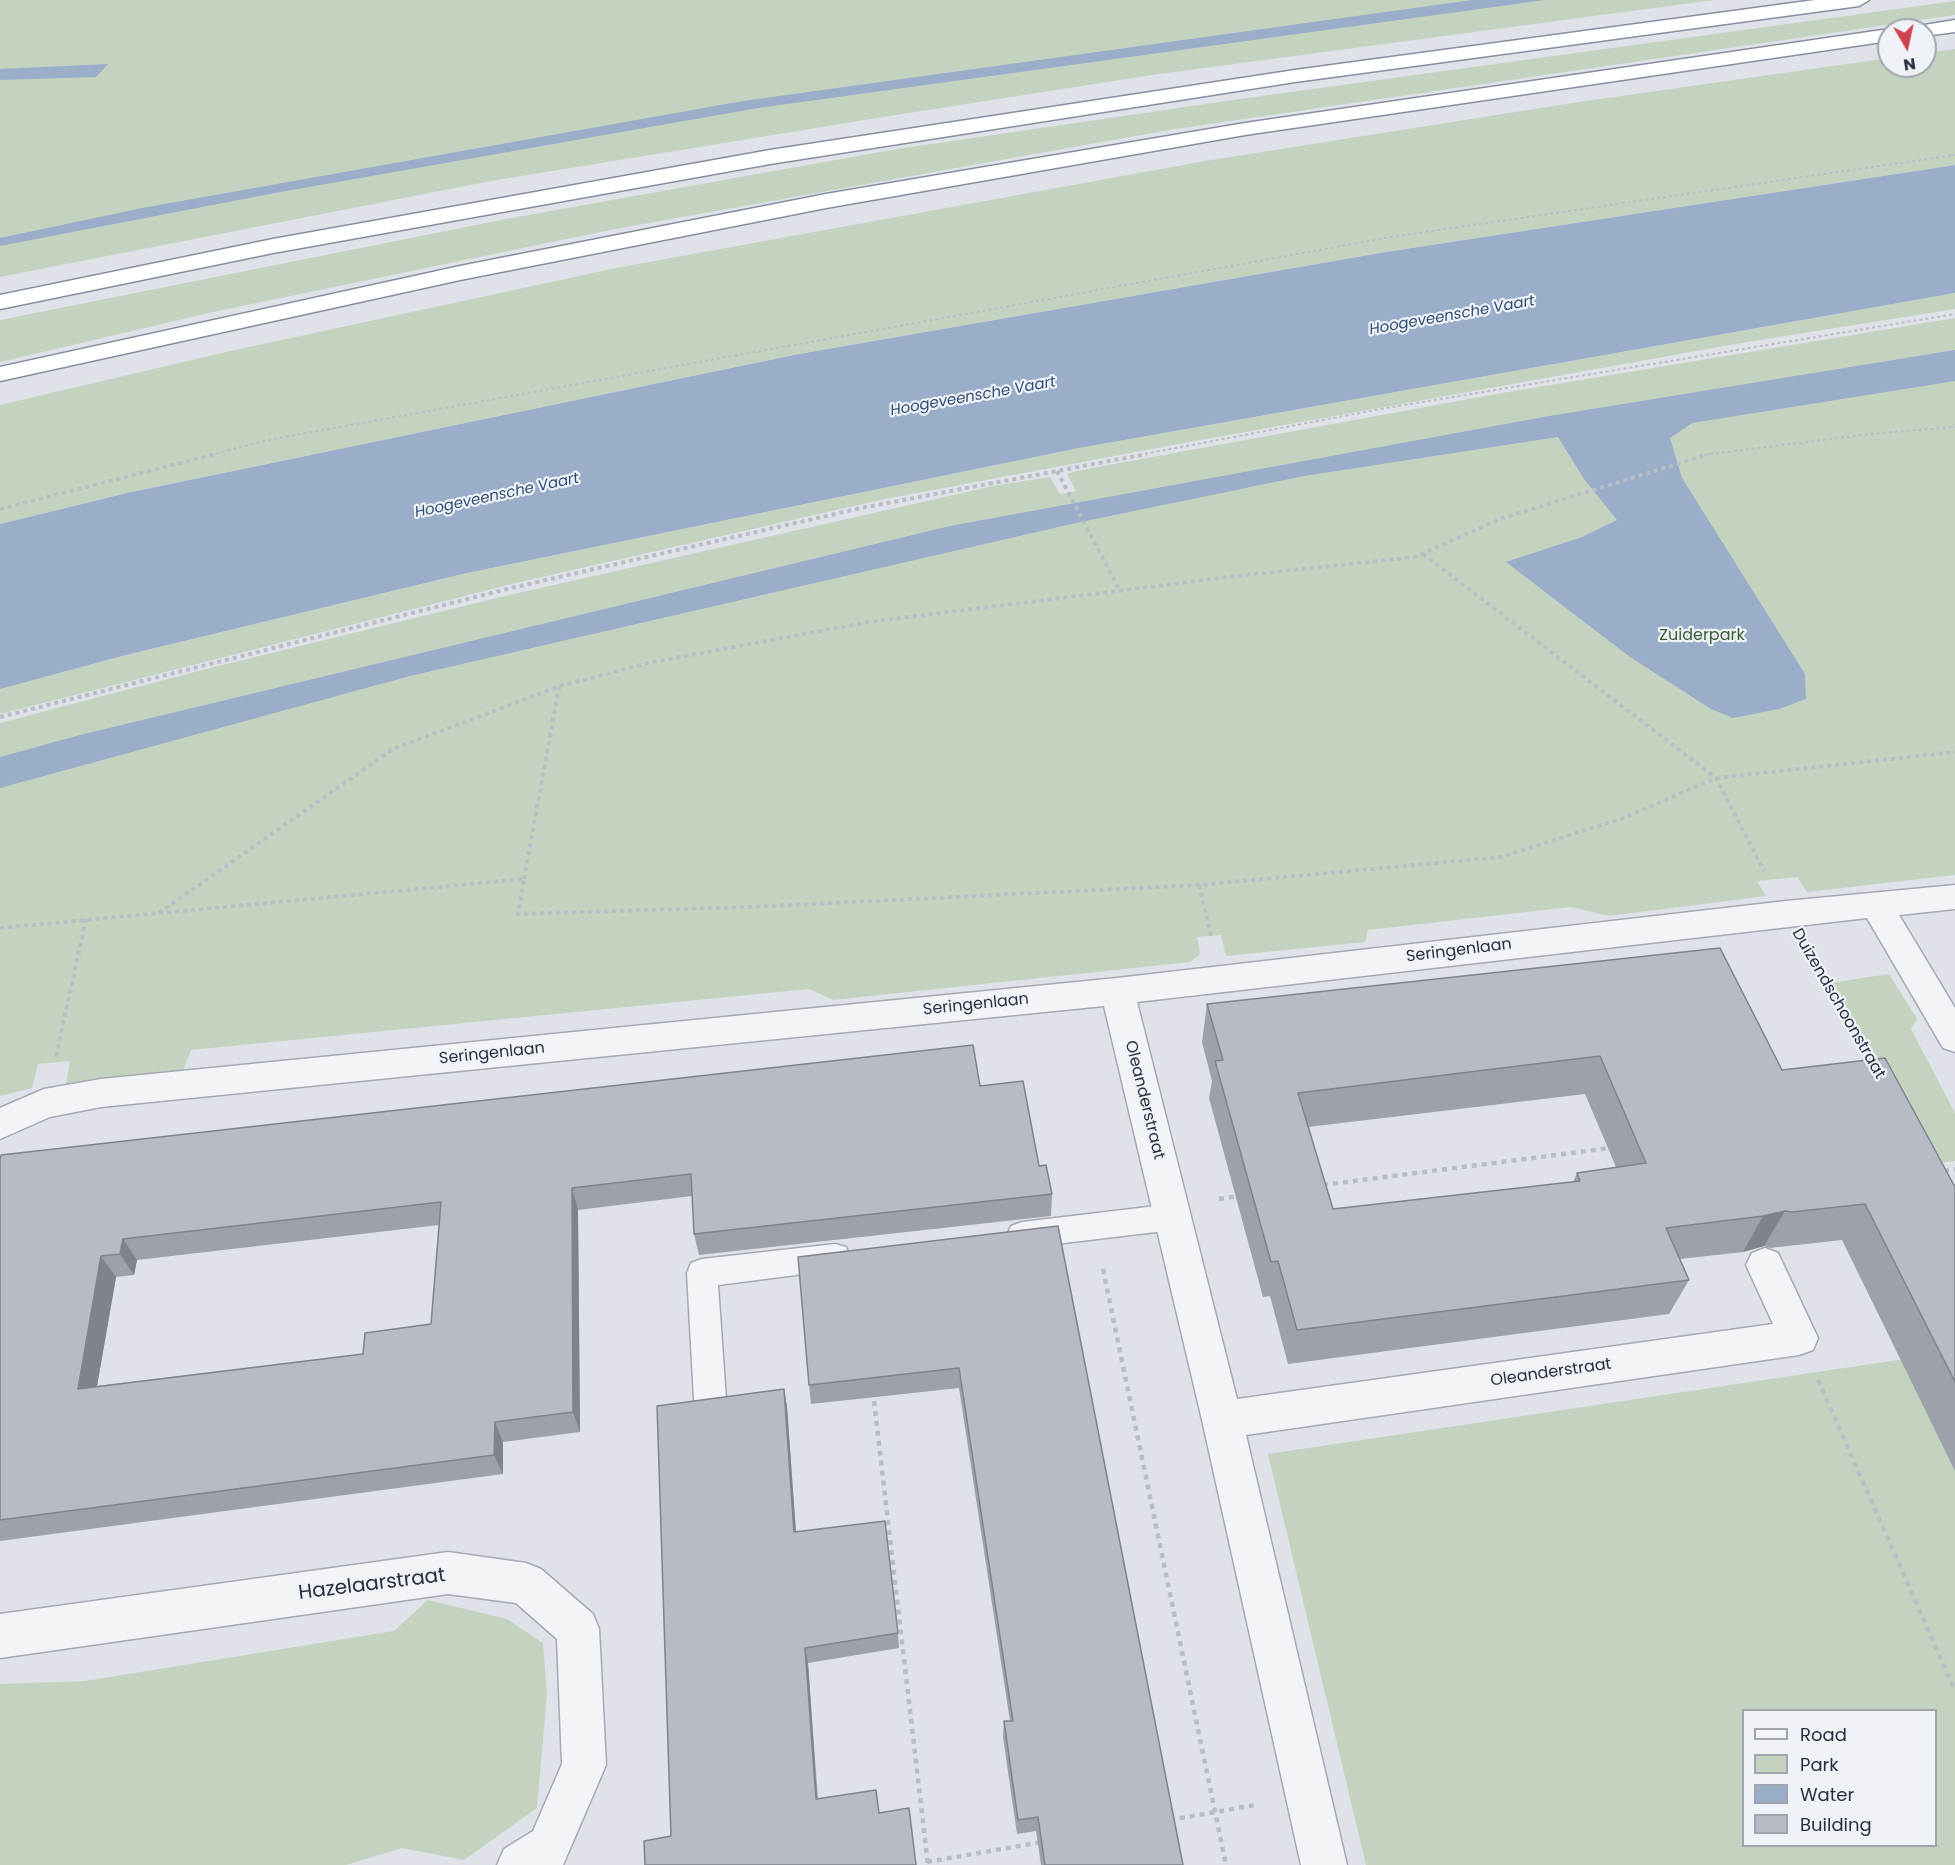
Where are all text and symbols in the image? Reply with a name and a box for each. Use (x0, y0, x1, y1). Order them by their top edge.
north arrow (1877, 18, 1937, 78)
text: N (1902, 52, 1917, 77)
water label: Hoogeveensche Vaart (1368, 293, 1536, 339)
water label: Hoogeveensche Vaart (889, 374, 1057, 420)
water label: Hoogeveensche Vaart (413, 470, 581, 522)
park label: Zuiderpark (1659, 626, 1745, 646)
street label: Duizendschoonstraat (1787, 925, 1889, 1083)
street label: Seringenlaan (1405, 935, 1513, 967)
street label: Seringenlaan (922, 990, 1030, 1020)
street label: Seringenlaan (438, 1039, 546, 1069)
street label: Oleanderstraat (1120, 1039, 1168, 1161)
street label: Oleanderstraat (1489, 1355, 1613, 1391)
street label: Hazelaarstraat (297, 1564, 447, 1606)
legend (1742, 1709, 1937, 1847)
text: Road (1800, 1722, 1847, 1747)
text: Park (1800, 1752, 1839, 1777)
text: Water (1800, 1782, 1854, 1807)
text: Building (1800, 1812, 1872, 1837)

